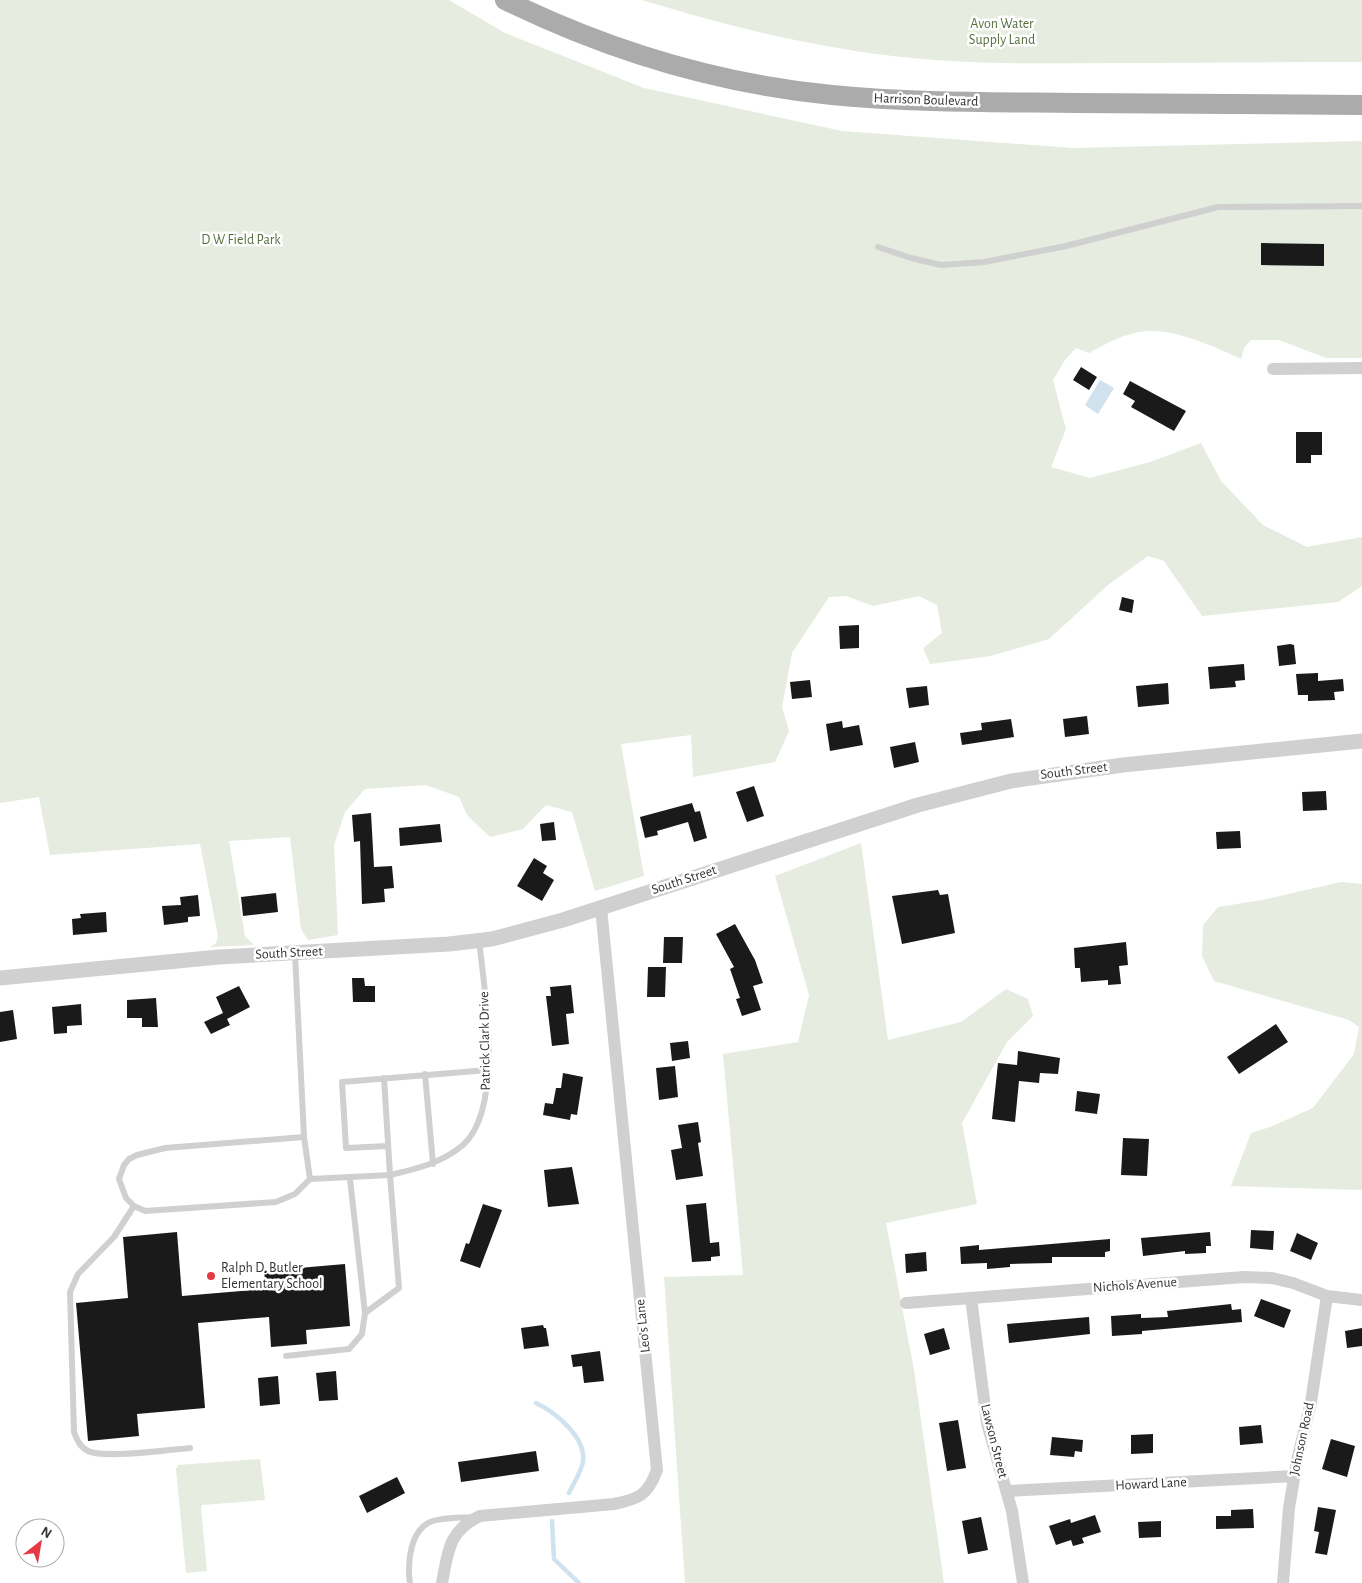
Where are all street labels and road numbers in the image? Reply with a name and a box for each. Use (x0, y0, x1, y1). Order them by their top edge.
street label: Harrison Boulevard (873, 91, 979, 109)
street label: South Street (1040, 760, 1109, 782)
street label: South Street (650, 863, 719, 897)
street label: South Street (255, 944, 324, 962)
street label: Patrick Clark Drive (477, 991, 493, 1091)
street label: Nichols Avenue (1092, 1275, 1178, 1295)
street label: Leo's Lane (633, 1298, 653, 1354)
street label: Johnson Road (1287, 1401, 1317, 1477)
street label: Lawson Street (978, 1402, 1010, 1480)
street label: Howard Lane (1115, 1475, 1187, 1493)

